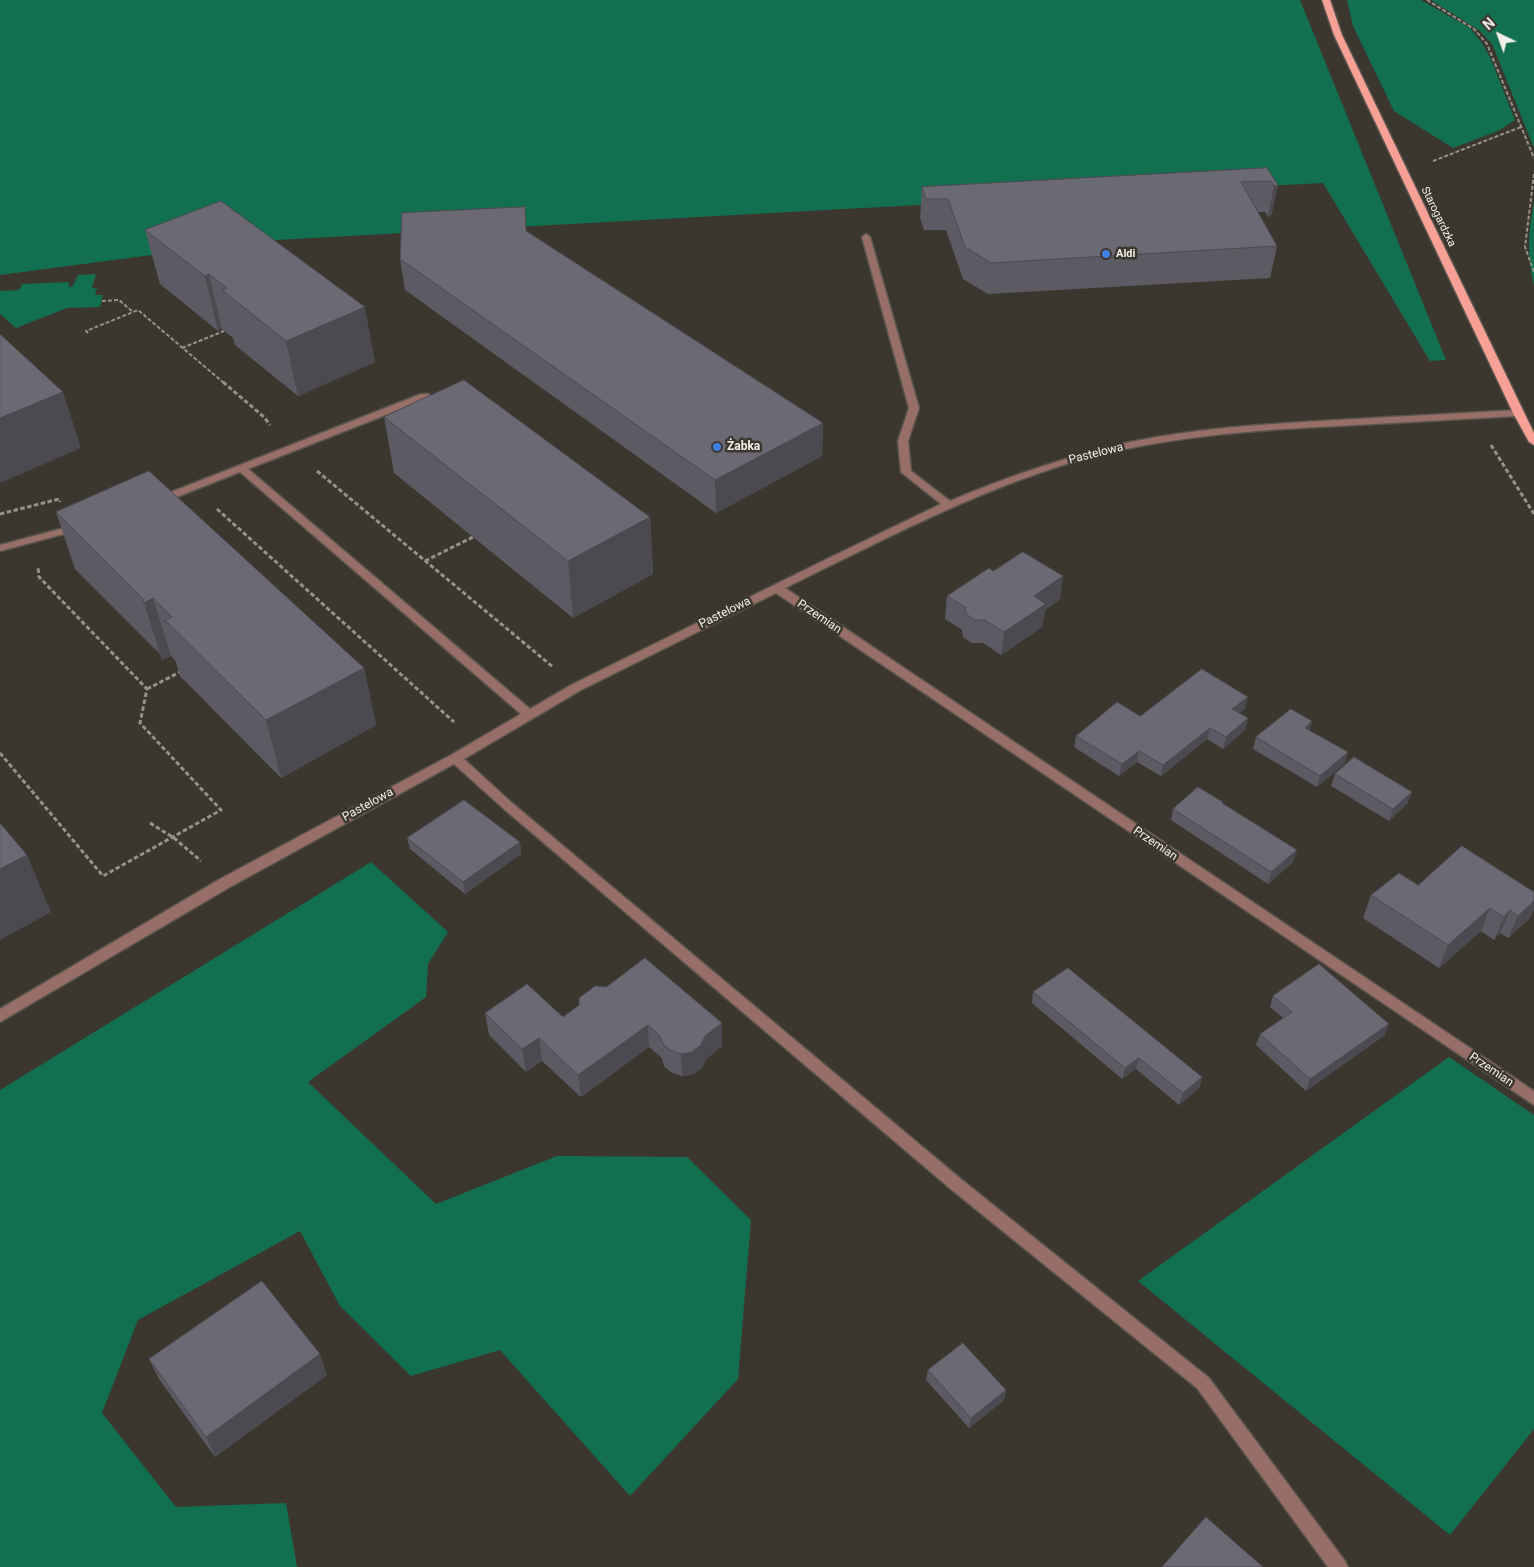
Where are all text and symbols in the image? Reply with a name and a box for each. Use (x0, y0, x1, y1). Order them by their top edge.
north arrow (1474, 10, 1524, 60)
text: N (1480, 15, 1498, 33)
street label: Starogardzka (1418, 185, 1458, 249)
place label: Aldi (1116, 247, 1135, 261)
marker: Aldi (1100, 248, 1112, 260)
place label: Żabka (727, 440, 760, 454)
street label: Pastelowa (1067, 440, 1125, 468)
marker: Żabka (711, 441, 723, 453)
street label: Pastelowa (697, 594, 753, 632)
street label: Przemian (794, 597, 844, 637)
street label: Pastelowa (340, 785, 396, 825)
street label: Przemian (1130, 824, 1180, 864)
street label: Przemian (1466, 1050, 1516, 1090)

